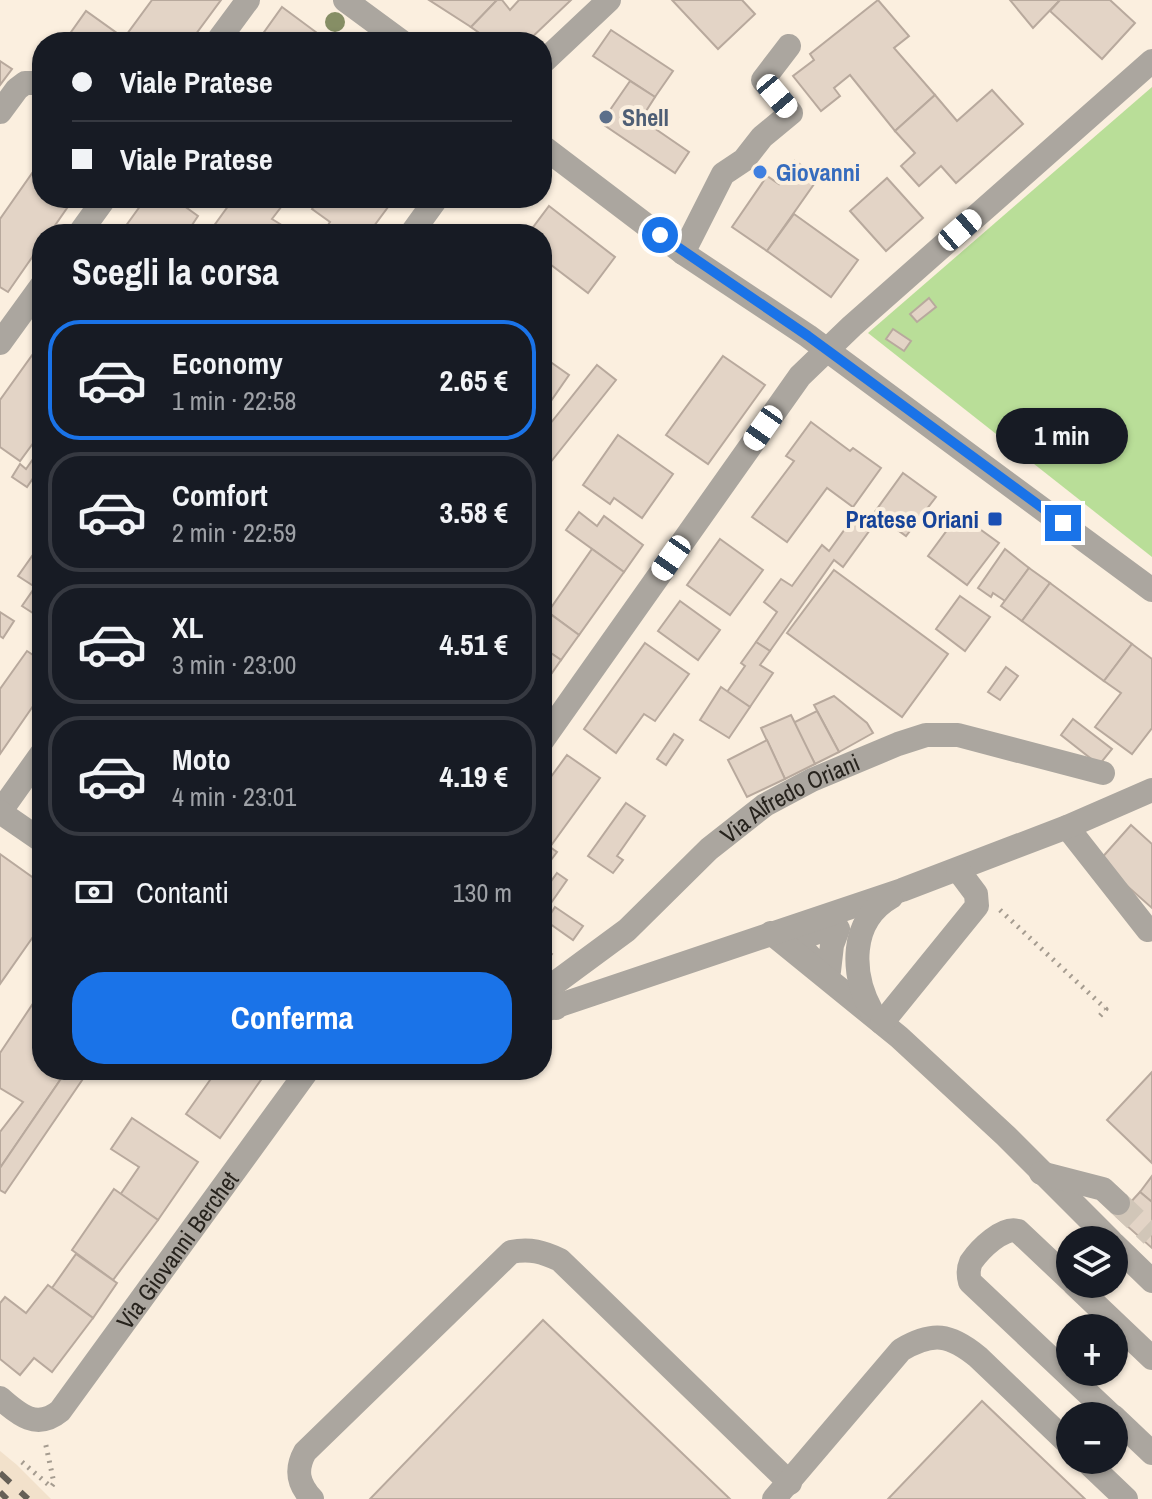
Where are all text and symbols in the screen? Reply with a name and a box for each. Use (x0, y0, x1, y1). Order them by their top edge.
text: Viale Pratese (120, 62, 273, 102)
car (752, 70, 802, 122)
place label: Shell (622, 101, 669, 133)
marker: Shell (597, 108, 615, 126)
text: Viale Pratese (120, 139, 273, 179)
place label: Giovanni (776, 156, 860, 188)
marker: Giovanni (751, 163, 769, 181)
car (934, 205, 986, 255)
route start (642, 217, 678, 253)
text: Scegli la corsa (72, 248, 279, 296)
text: Economy (172, 343, 283, 383)
icon: car (76, 344, 148, 416)
text: 2.65 € (440, 360, 508, 400)
text: 1 min · 22:58 (172, 383, 296, 418)
car (739, 401, 787, 455)
callout: 1 min (997, 407, 1129, 463)
text: 1 min (1034, 418, 1090, 453)
text: Comfort (172, 475, 268, 515)
icon: car (76, 476, 148, 548)
text: 3.58 € (440, 492, 508, 532)
place label: Pratese Oriani (846, 503, 979, 535)
route end (1045, 505, 1081, 541)
marker: Pratese Oriani (986, 510, 1004, 528)
text: 2 min · 22:59 (172, 515, 296, 550)
car (647, 531, 695, 585)
text: XL (172, 607, 203, 647)
icon: car (76, 608, 148, 680)
text: 4.51 € (440, 624, 508, 664)
text: 3 min · 23:00 (172, 647, 296, 682)
text: Moto (172, 739, 231, 779)
icon: car (76, 740, 148, 812)
street label: Via Alfredo Oriani (713, 746, 864, 850)
text: 4.19 € (440, 756, 508, 796)
text: 4 min · 23:01 (172, 779, 296, 814)
icon: cash (72, 870, 116, 914)
text: Contanti (136, 872, 229, 912)
text: 130 m (453, 875, 512, 910)
button: Conferma (72, 972, 512, 1064)
street label: Via Giovanni Berchet (109, 1164, 246, 1335)
map controls (1056, 1226, 1128, 1474)
button: layers (1056, 1226, 1128, 1298)
button: + (1056, 1314, 1128, 1386)
button: − (1056, 1402, 1128, 1474)

